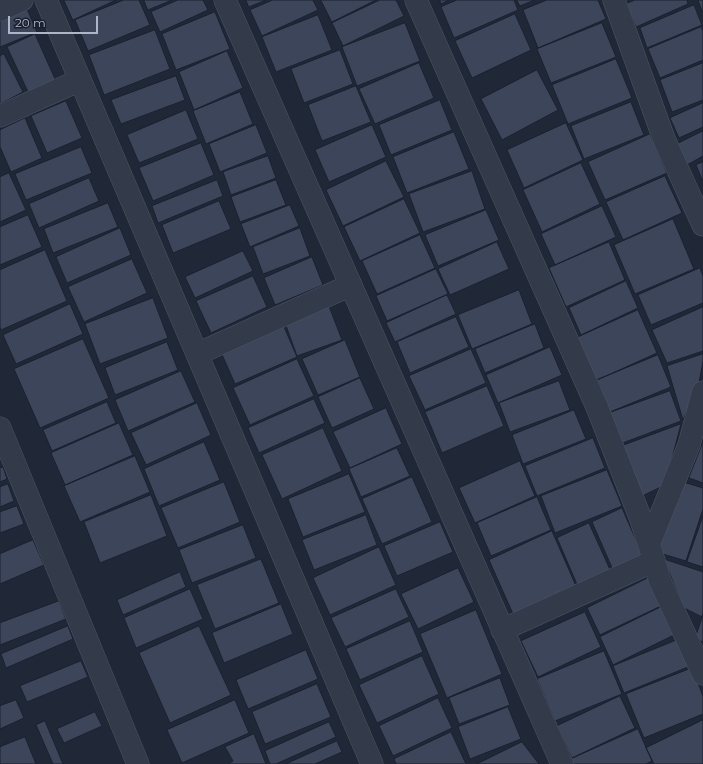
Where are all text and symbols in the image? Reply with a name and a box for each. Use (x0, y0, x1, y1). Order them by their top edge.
scale bar (10, 8, 100, 34)
text: 20 m (15, 15, 46, 30)

